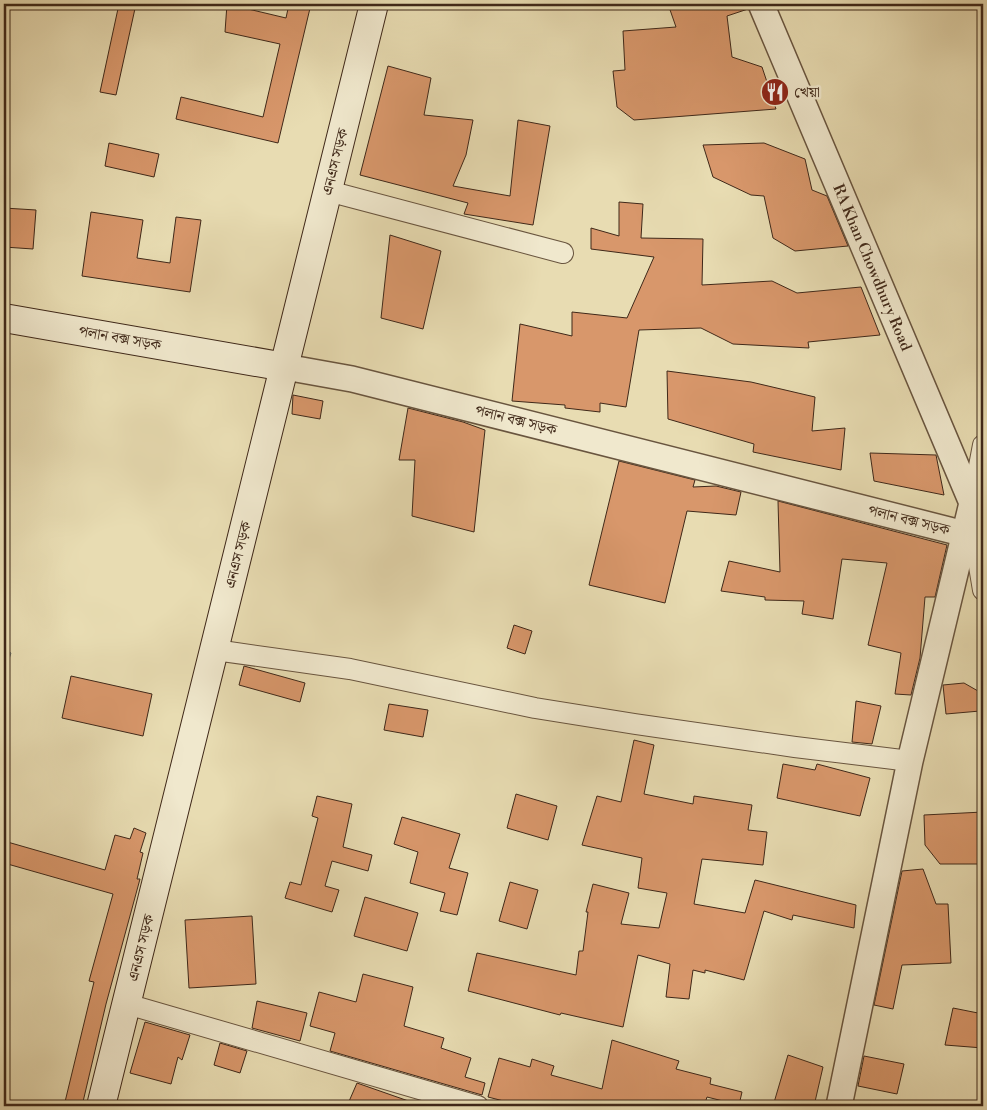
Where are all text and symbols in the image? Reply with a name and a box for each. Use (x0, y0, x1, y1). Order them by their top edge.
restaurant icon: খেয়া (760, 77, 790, 107)
place label: খেয়া (794, 83, 820, 102)
street label: এনএস সড়ক (318, 126, 353, 198)
street label: RA Khan Chowdhury Road (828, 181, 916, 354)
street label: পলান বক্স সড়ক (77, 322, 163, 355)
street label: পলান বক্স সড়ক (473, 401, 559, 440)
street label: পলান বক্স সড়ক (866, 501, 952, 540)
street label: এনএস সড়ক (221, 519, 256, 591)
street label: এনএস সড়ক (124, 912, 159, 984)

